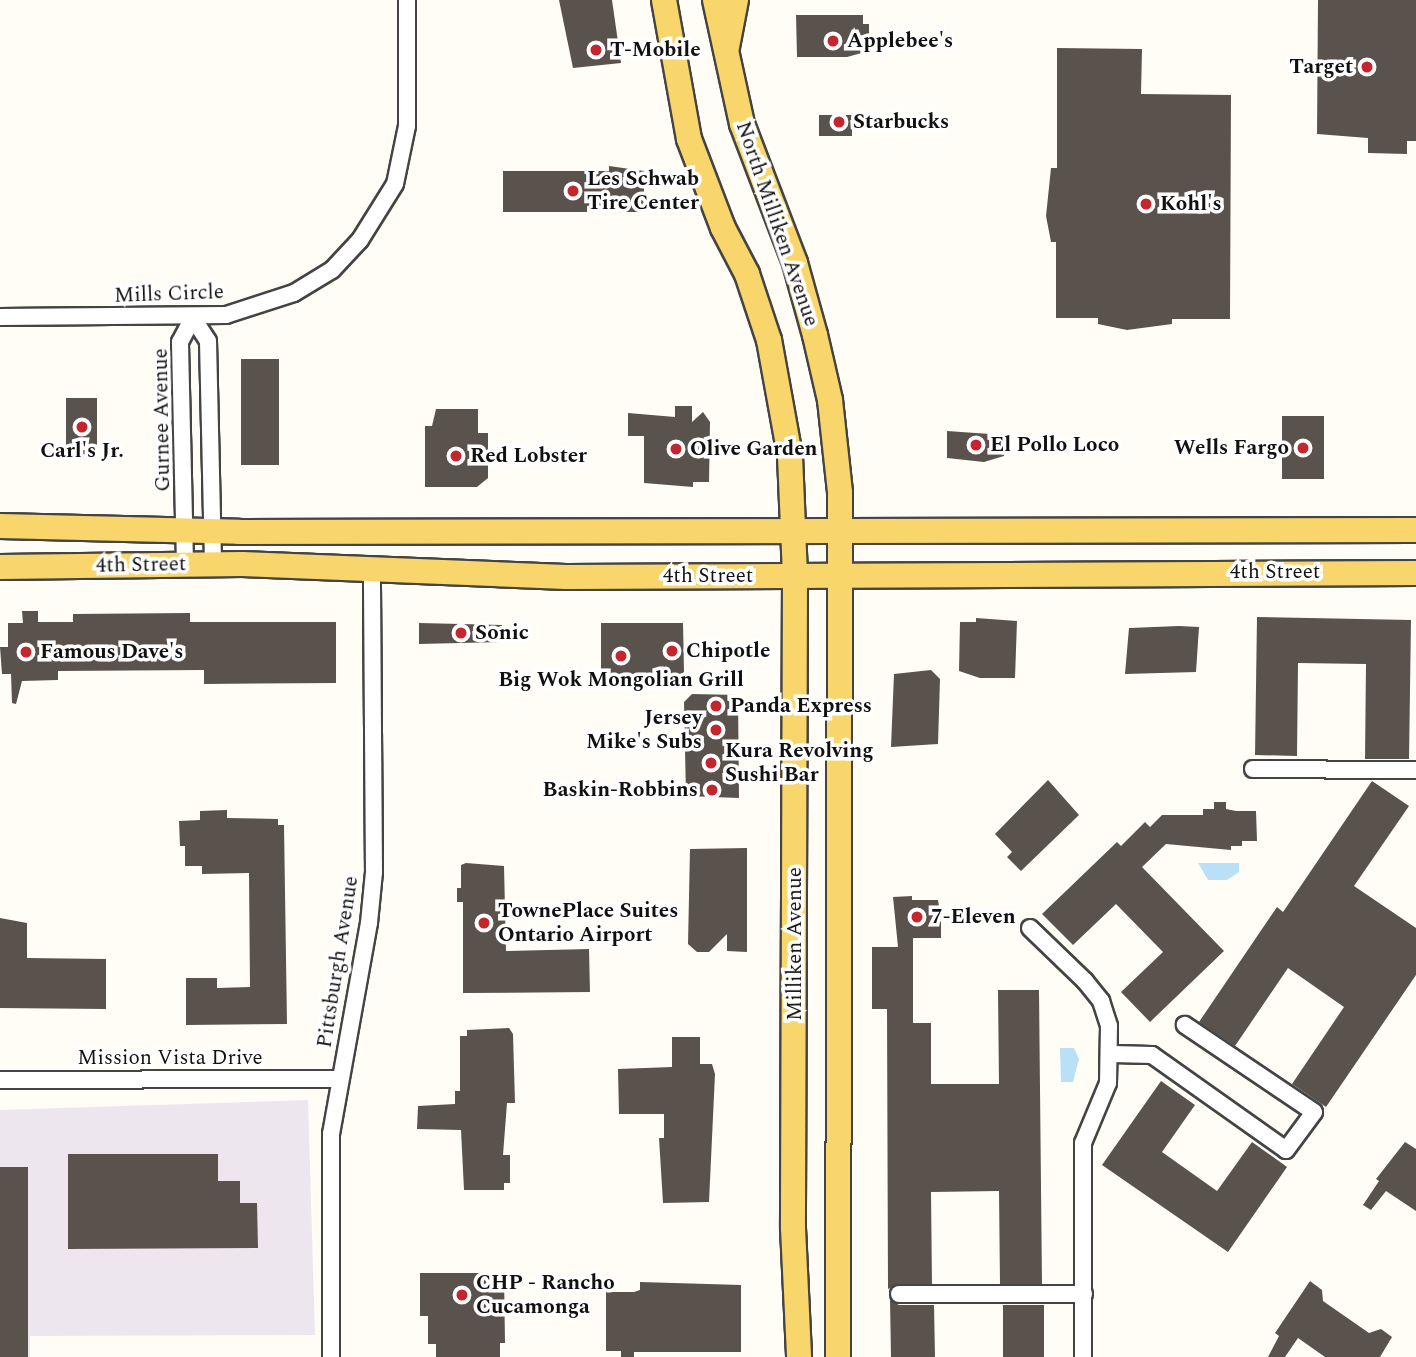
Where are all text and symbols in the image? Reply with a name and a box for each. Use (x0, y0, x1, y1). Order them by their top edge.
place label: Applebee's (847, 28, 953, 54)
marker: Applebee's (825, 33, 841, 49)
place label: T-Mobile (610, 37, 701, 63)
marker: T-Mobile (588, 42, 604, 58)
place label: Target (1289, 54, 1353, 80)
marker: Target (1359, 59, 1375, 75)
place label: Starbucks (853, 109, 949, 135)
marker: Starbucks (831, 114, 847, 130)
street label: North Milliken Avenue (730, 118, 824, 330)
place label: Les Schwab Tire Center (587, 166, 699, 216)
marker: Les Schwab Tire Center (565, 183, 581, 199)
place label: Kohl's (1160, 191, 1222, 217)
marker: Kohl's (1138, 196, 1154, 212)
street label: Mills Circle (114, 279, 224, 309)
street label: Gurnee Avenue (148, 348, 176, 492)
marker: Carl's Jr. (74, 419, 90, 435)
place label: El Pollo Loco (990, 432, 1119, 458)
place label: Wells Fargo (1174, 435, 1289, 461)
place label: Olive Garden (690, 436, 818, 462)
marker: El Pollo Loco (968, 437, 984, 453)
place label: Carl's Jr. (40, 438, 124, 464)
marker: Wells Fargo (1295, 440, 1311, 456)
marker: Olive Garden (668, 441, 684, 457)
place label: Red Lobster (470, 443, 587, 469)
marker: Red Lobster (448, 448, 464, 464)
street label: 4th Street (96, 552, 186, 578)
street label: 4th Street (1230, 559, 1320, 585)
street label: 4th Street (663, 563, 753, 589)
place label: Sonic (475, 620, 529, 646)
marker: Sonic (453, 625, 469, 641)
place label: Chipotle (686, 638, 770, 664)
place label: Famous Dave's (40, 639, 183, 665)
marker: Chipotle (664, 643, 680, 659)
marker: Famous Dave's (18, 644, 34, 660)
marker: Big Wok Mongolian Grill (613, 648, 629, 664)
place label: Big Wok Mongolian Grill (498, 667, 744, 693)
place label: Panda Express (730, 693, 872, 719)
marker: Panda Express (708, 698, 724, 714)
place label: Jersey Mike's Subs (586, 705, 702, 755)
marker: Jersey Mike's Subs (708, 722, 724, 738)
place label: Kura Revolving Sushi Bar (725, 738, 874, 788)
marker: Kura Revolving Sushi Bar (703, 755, 719, 771)
place label: Baskin-Robbins (543, 777, 698, 803)
marker: Baskin-Robbins (704, 782, 720, 798)
street label: Milliken Avenue (782, 867, 808, 1021)
street label: Pittsburgh Avenue (312, 874, 364, 1050)
place label: TownePlace Suites Ontario Airport (498, 898, 678, 948)
place label: 7-Eleven (931, 904, 1016, 930)
marker: 7-Eleven (909, 909, 925, 925)
marker: TownePlace Suites Ontario Airport (476, 915, 492, 931)
street label: Mission Vista Drive (77, 1045, 263, 1071)
place label: CHP - Rancho Cucamonga (476, 1270, 615, 1320)
marker: CHP - Rancho Cucamonga (454, 1287, 470, 1303)

